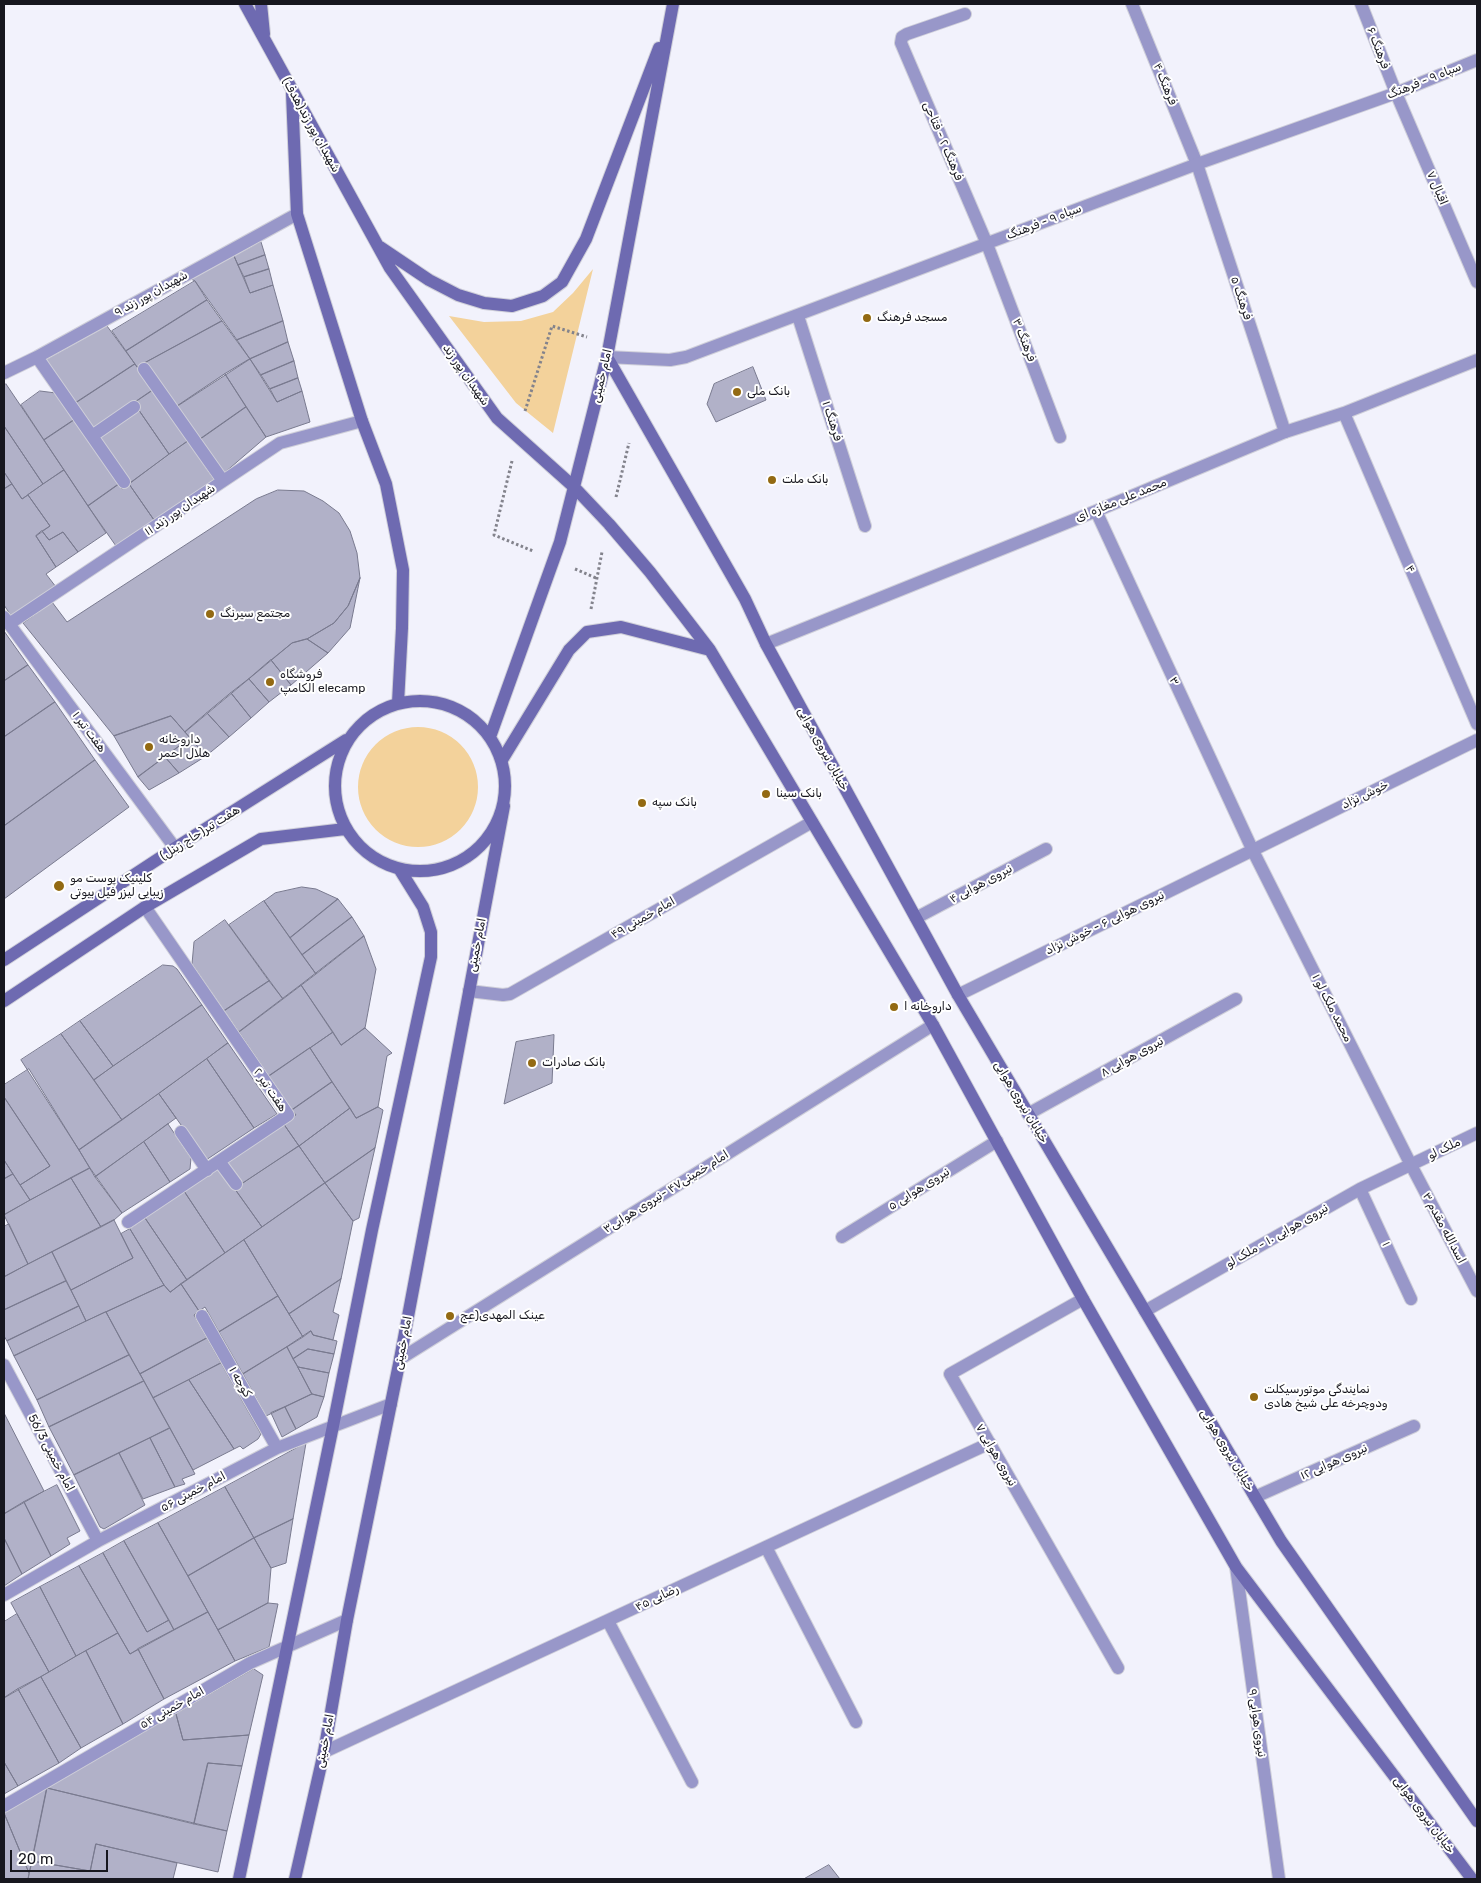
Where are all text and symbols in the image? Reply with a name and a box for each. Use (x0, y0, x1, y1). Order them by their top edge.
street label: فرهنگ ۶ (1363, 25, 1393, 71)
street label: سپاه ۹ - فرهنگ (1385, 60, 1463, 102)
street label: فرهنگ ۴ (1150, 61, 1180, 107)
street label: شهیدان پور زند(هدف) (279, 75, 343, 175)
street label: فرهنگ ۲ - فتاحی (920, 99, 966, 183)
street label: ۷ اقبال (1423, 169, 1451, 207)
street label: سپاه ۹ - فرهنگ (1005, 201, 1083, 243)
street label: شهیدان پور زند ۹ (112, 268, 190, 320)
street label: فرهنگ ۵ (1227, 274, 1255, 322)
place label: مسجد فرهنگ (877, 311, 947, 325)
marker: مسجد فرهنگ (861, 312, 873, 324)
street label: فرهنگ ۳ (1009, 316, 1039, 364)
street label: شهیدان پور زند (439, 341, 493, 409)
street label: امام خمینی (589, 348, 615, 404)
place label: بانک ملی (747, 385, 790, 399)
marker: بانک ملی (731, 386, 743, 398)
street label: فرهنگ ۱ (819, 399, 845, 443)
place label: بانک ملت (782, 473, 829, 487)
marker: بانک ملت (766, 474, 778, 486)
street label: محمد علی مغازه ای (1073, 475, 1169, 525)
street label: شهیدان پور زند ۱۱ (142, 481, 218, 539)
street label: ۴ (1402, 563, 1418, 575)
place label: مجتمع سیرنگ (220, 607, 290, 621)
marker: مجتمع سیرنگ (204, 608, 216, 620)
place label: فروشگاه الکامپ elecamp (280, 668, 365, 696)
street label: ۳ (1166, 674, 1182, 688)
marker: فروشگاه الکامپ elecamp (264, 676, 276, 688)
street label: خیابان نیروی هوایی (794, 705, 852, 793)
street label: هفت تیر ۱ (69, 709, 109, 755)
place label: داروخانه هلال احمر (159, 733, 210, 761)
marker: داروخانه هلال احمر (143, 741, 155, 753)
street label: خوش نژاد (1339, 778, 1391, 812)
place label: بانک سینا (776, 787, 822, 801)
marker: بانک سینا (760, 788, 772, 800)
place label: بانک سپه (652, 796, 697, 810)
marker: بانک سپه (636, 797, 648, 809)
street label: هفت تیر(حاج زینل) (157, 803, 243, 863)
street label: نیروی هوایی ۴ (947, 861, 1015, 907)
place label: کلینیک پوست مو زیبایی لیزر فیل بیوتی (70, 872, 164, 900)
marker: کلینیک پوست مو زیبایی لیزر فیل بیوتی (52, 879, 66, 893)
street label: نیروی هوایی ۶ - خوش نژاد (1043, 888, 1167, 958)
street label: امام خمینی ۴۹ (608, 894, 678, 942)
street label: امام خمینی (465, 917, 489, 973)
street label: ۱ محمد ملک لو (1309, 972, 1355, 1044)
place label: داروخانه ا (904, 1000, 952, 1014)
marker: داروخانه ا (888, 1001, 900, 1013)
street label: نیروی هوایی ۸ (1098, 1034, 1166, 1080)
place label: بانک صادرات (542, 1056, 606, 1070)
marker: بانک صادرات (526, 1057, 538, 1069)
street label: خیابان نیروی هوایی (991, 1058, 1051, 1146)
street label: هفت تیر ۲ (250, 1065, 290, 1115)
street label: ملک لو (1425, 1135, 1463, 1163)
street label: امام خمینی۴۷ -نیروی هوایی۳ (601, 1147, 731, 1237)
street label: نیروی هوایی ۵ (886, 1164, 952, 1214)
street label: ۳ اسدالله مقدم (1419, 1190, 1469, 1266)
street label: نیروی هوایی ۱۰ - ملک لو (1223, 1201, 1331, 1271)
street label: ۱ (1379, 1239, 1393, 1249)
place label: عینک المهدی(عج (460, 1309, 545, 1323)
marker: عینک المهدی(عج (444, 1310, 456, 1322)
street label: امام خمینی (391, 1315, 415, 1371)
street label: کوچه ۱ (226, 1364, 254, 1400)
place label: نمایندگی موتورسیکلت ودوچرخه علی شیخ هادی (1264, 1383, 1388, 1411)
marker: نمایندگی موتورسیکلت ودوچرخه علی شیخ هادی (1248, 1391, 1260, 1403)
street label: خیابان نیروی هوایی (1197, 1406, 1257, 1494)
street label: امام خمینی 56/3 (25, 1412, 77, 1494)
street label: نیروی هوایی ۷ (972, 1421, 1020, 1489)
street label: نیروی هوایی ۱۲ (1298, 1441, 1370, 1483)
street label: امام خمینی ۵۶ (158, 1469, 228, 1515)
street label: رضایی ۴۵ (633, 1582, 681, 1614)
street label: امام خمینی ۵۴ (137, 1684, 207, 1732)
street label: نیروی هوایی ۹ (1245, 1688, 1269, 1758)
street label: امام خمینی (313, 1713, 337, 1769)
street label: خیابان نیروی هوایی (1390, 1774, 1458, 1856)
scale bar (12, 1840, 110, 1872)
text: 20 m (18, 1850, 53, 1868)

